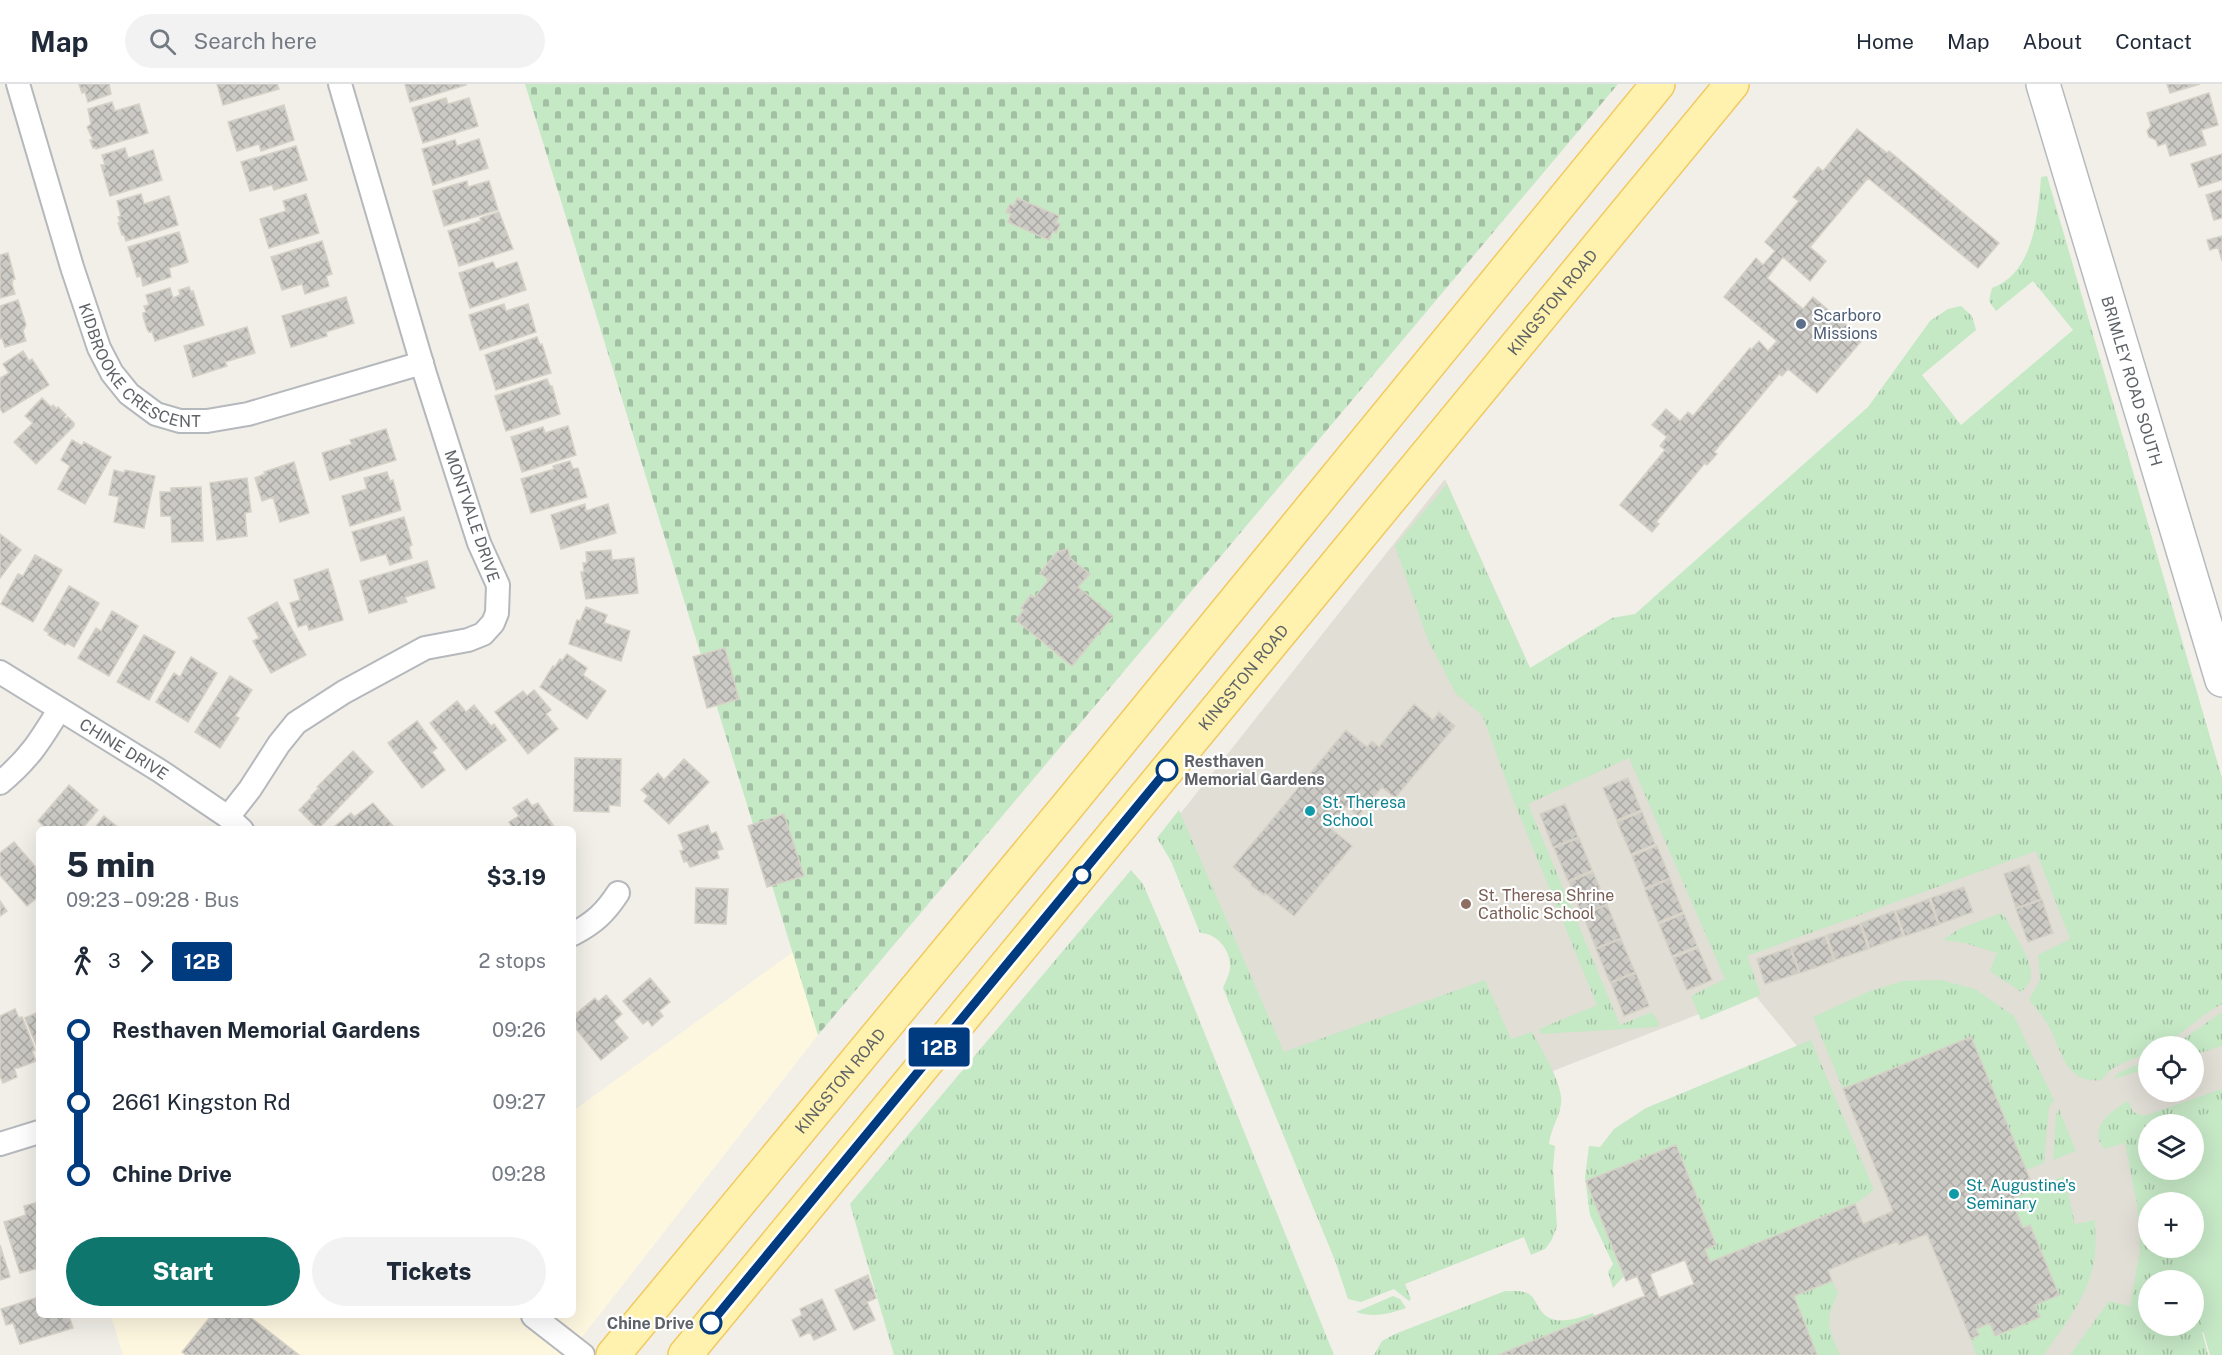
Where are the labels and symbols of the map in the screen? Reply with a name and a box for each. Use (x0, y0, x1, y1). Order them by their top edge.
street label: KINGSTON ROAD (1503, 246, 1601, 359)
street label: BRIMLEY ROAD SOUTH (2098, 294, 2167, 468)
street label: KIDBROOKE CRESCENT (75, 301, 201, 431)
place label: Scarboro Missions (1813, 306, 1881, 343)
marker: Scarboro Missions (1794, 317, 1808, 331)
street label: MONTVALE DRIVE (440, 447, 504, 585)
street label: KINGSTON ROAD (1194, 621, 1292, 734)
street label: CHINE DRIVE (76, 714, 172, 784)
place label: Resthaven Memorial Gardens (1184, 752, 1325, 789)
marker: Resthaven Memorial Gardens (1156, 759, 1178, 781)
place label: St. Theresa School (1322, 793, 1406, 830)
marker: St. Theresa School (1303, 804, 1317, 818)
unlabelled marker (1073, 866, 1091, 884)
place label: St. Theresa Shrine Catholic School (1478, 886, 1614, 923)
marker: St. Theresa Shrine Catholic School (1459, 897, 1473, 911)
street label: KINGSTON ROAD (791, 1024, 889, 1137)
line badge: 12B (904, 1028, 974, 1066)
place label: St. Augustine's Seminary (1966, 1176, 2076, 1213)
marker: St. Augustine's Seminary (1947, 1187, 1961, 1201)
marker: Chine Drive (700, 1312, 722, 1334)
place label: Chine Drive (607, 1314, 694, 1333)

